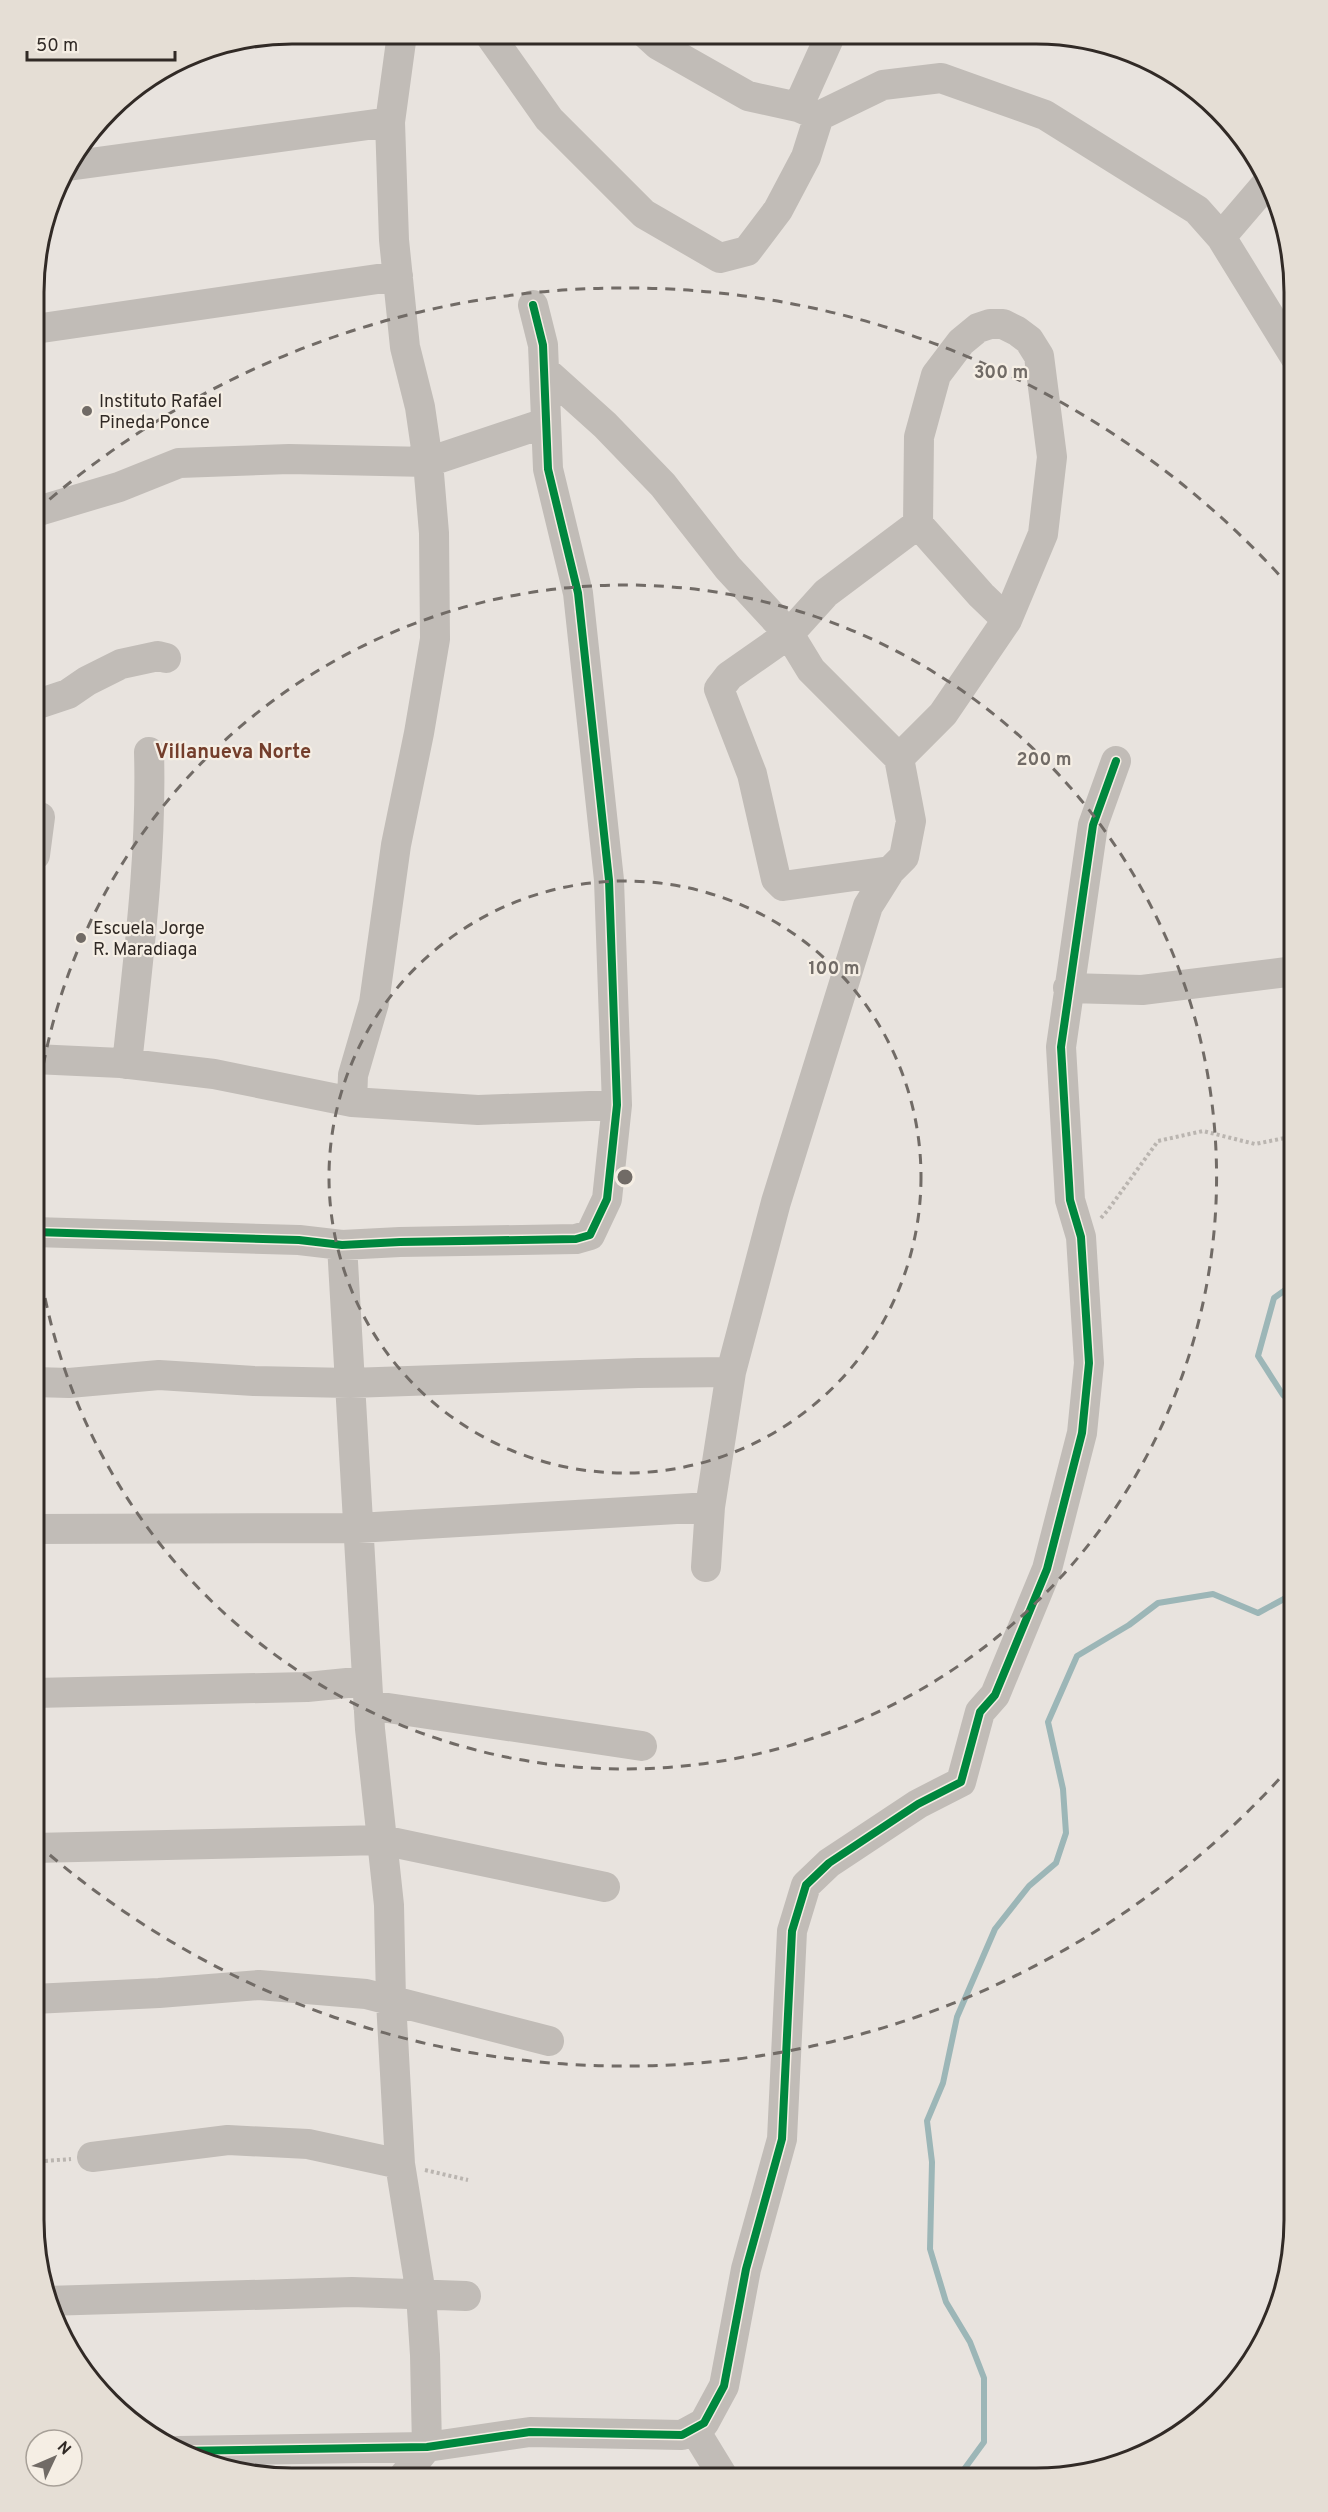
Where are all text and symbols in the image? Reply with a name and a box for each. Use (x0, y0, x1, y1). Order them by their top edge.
scale bar (27, 24, 176, 62)
text: 50 m (36, 35, 78, 58)
text: 300 m (974, 362, 1028, 385)
place label: Instituto Rafael Pineda Ponce (99, 391, 222, 435)
marker: Instituto Rafael Pineda Ponce (80, 404, 94, 418)
district label: Villanueva Norte (155, 740, 311, 766)
text: 200 m (1016, 749, 1072, 772)
place label: Escuela Jorge R. Maradiaga (93, 918, 205, 962)
marker: Escuela Jorge R. Maradiaga (74, 931, 88, 945)
text: 100 m (808, 958, 860, 981)
centre of rings (615, 1167, 635, 1187)
north arrow (24, 2428, 84, 2488)
text: N (52, 2438, 75, 2460)

